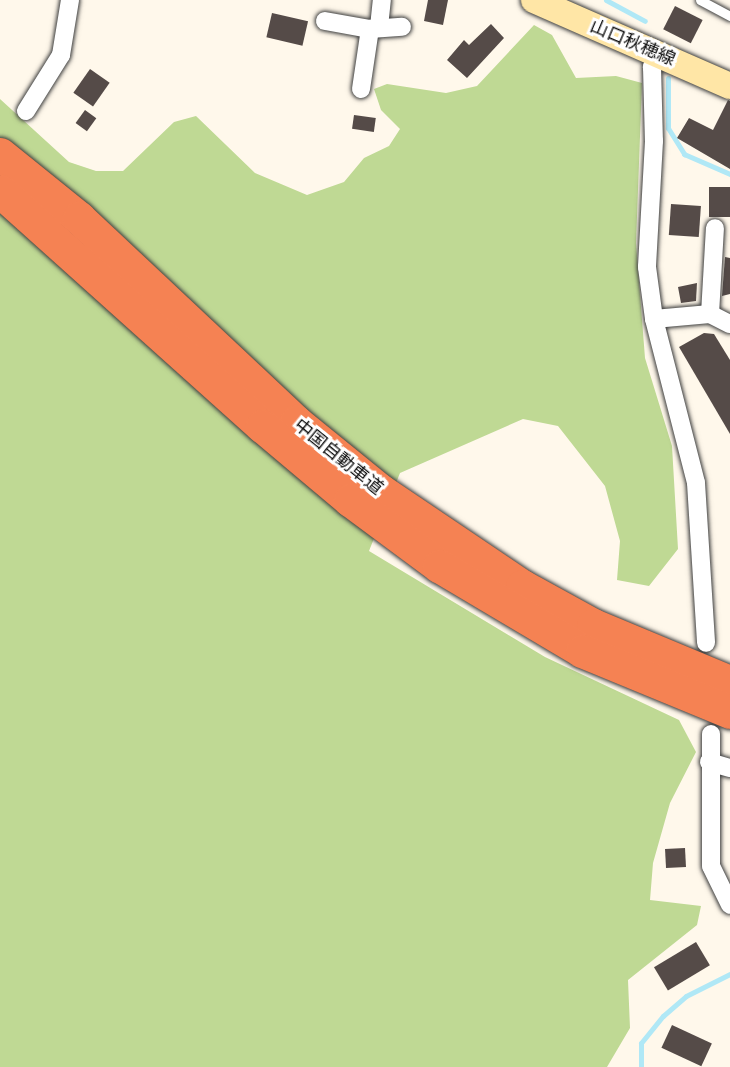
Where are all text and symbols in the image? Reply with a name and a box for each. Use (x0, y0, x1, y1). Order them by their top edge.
street label: 山口秋穂線 (587, 14, 679, 70)
street label: 中国自動車道 (290, 414, 388, 498)

